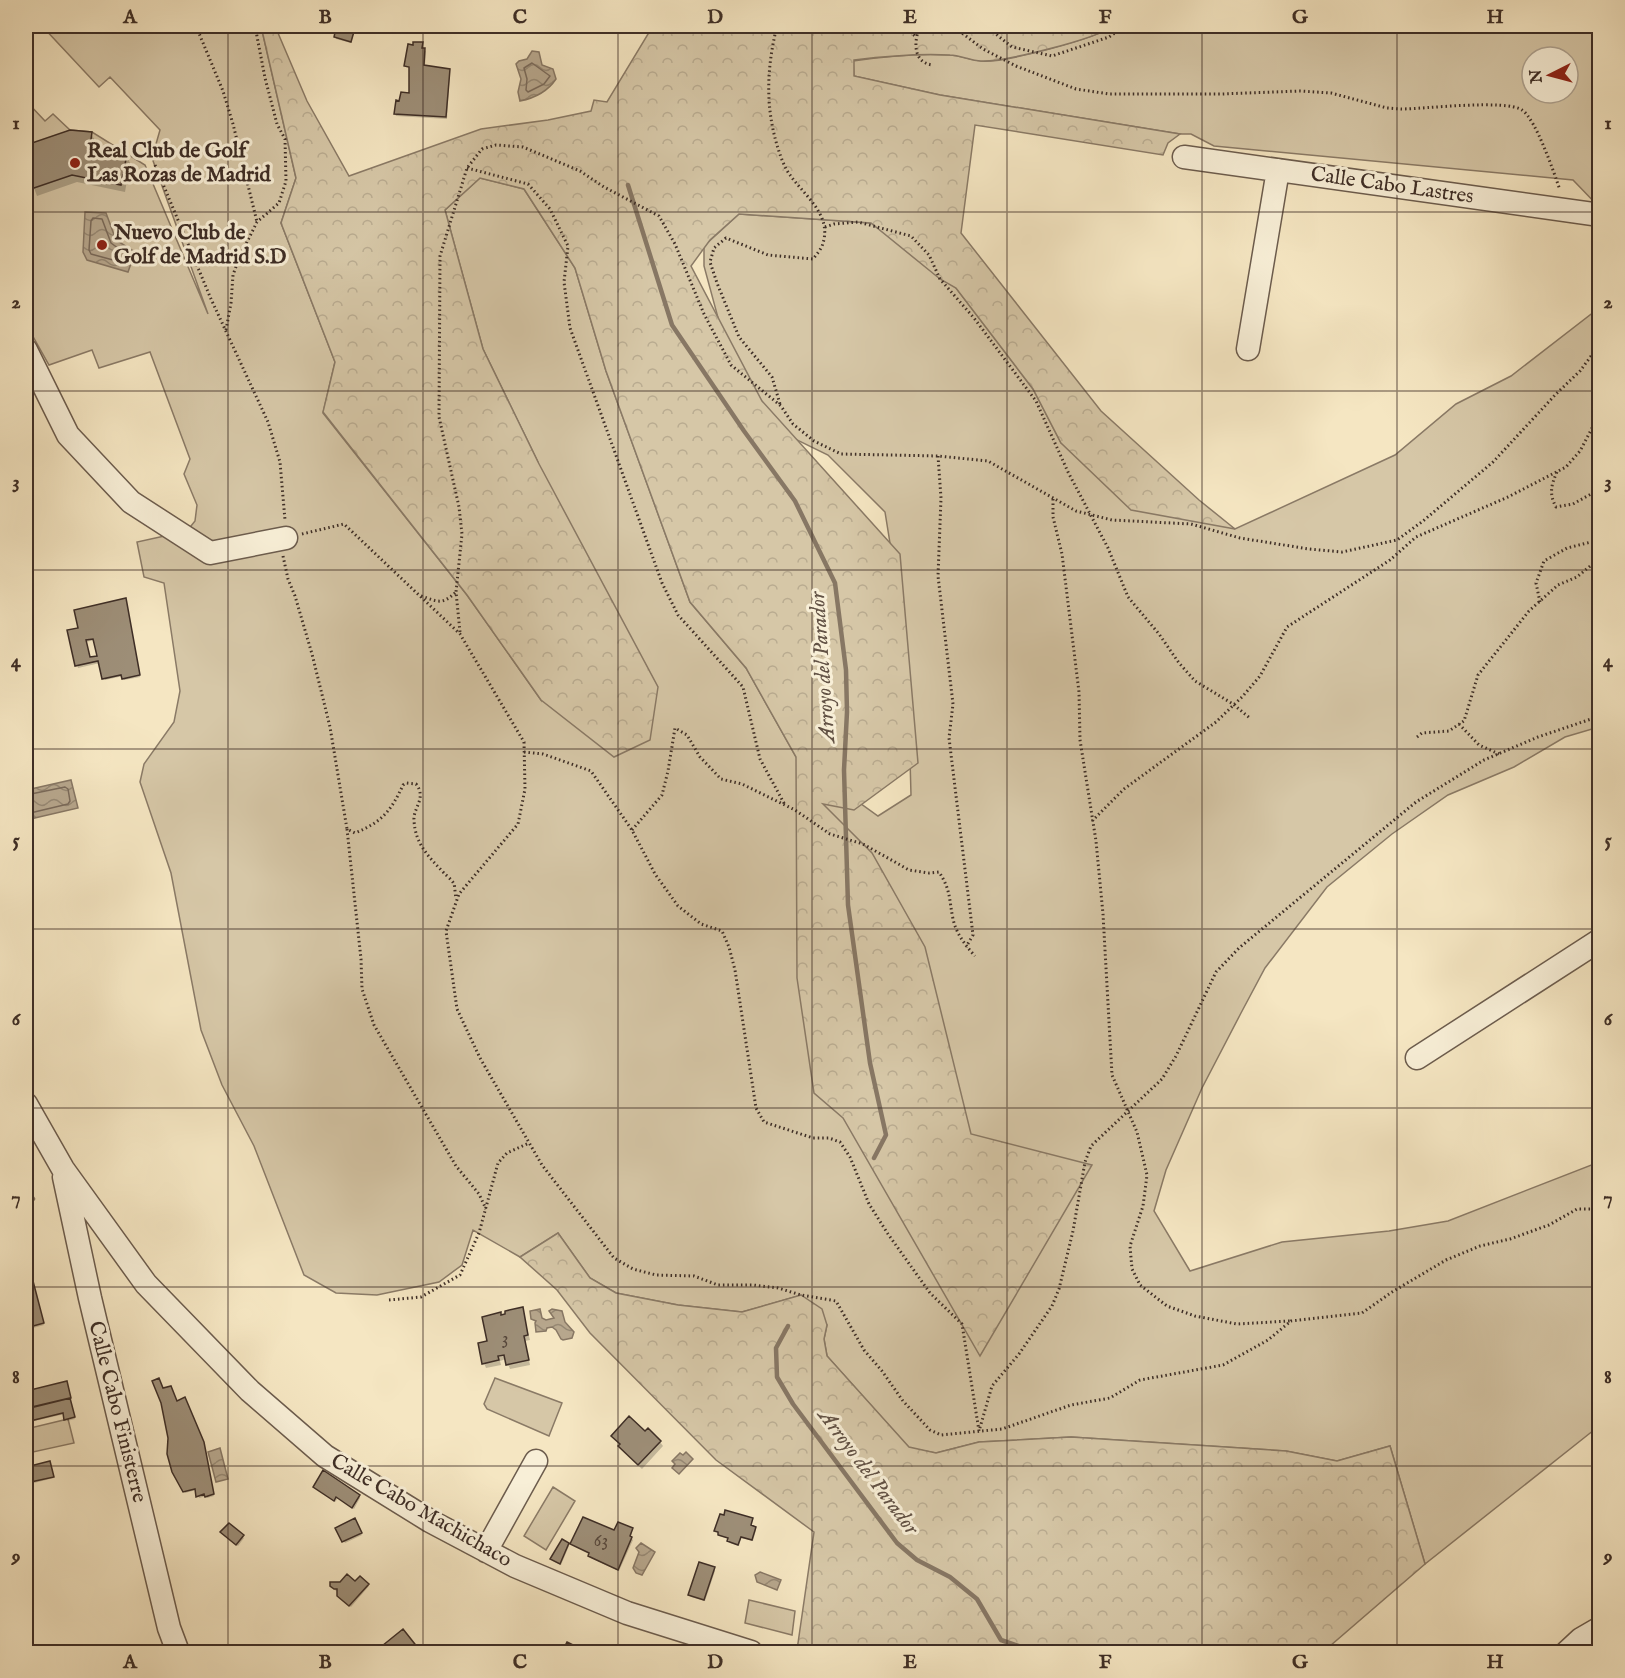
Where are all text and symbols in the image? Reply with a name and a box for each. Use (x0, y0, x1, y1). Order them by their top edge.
text: A (122, 5, 138, 30)
text: B (318, 5, 332, 30)
text: C (513, 5, 527, 30)
text: D (707, 5, 723, 30)
text: E (903, 5, 917, 30)
text: F (1099, 5, 1112, 30)
text: G (1292, 5, 1309, 30)
text: H (1486, 5, 1504, 30)
north arrow (1520, 45, 1580, 105)
text: N (1526, 68, 1548, 85)
text: 1 (12, 111, 20, 136)
text: 1 (1604, 111, 1612, 136)
place label: Real Club de Golf Las Rozas de Madrid (87, 138, 272, 189)
marker: Real Club de Golf Las Rozas de Madrid (68, 156, 82, 170)
street label: Calle Cabo Lastres (1309, 161, 1475, 211)
place label: Nuevo Club de Golf de Madrid S.D (113, 220, 287, 271)
marker: Nuevo Club de Golf de Madrid S.D (95, 238, 109, 252)
text: 2 (11, 290, 21, 315)
text: 2 (1603, 290, 1613, 315)
text: 3 (12, 470, 20, 495)
text: 3 (1604, 470, 1612, 495)
water label: Arroyo del Parador (804, 589, 842, 745)
text: 4 (11, 649, 22, 674)
text: 4 (1603, 649, 1614, 674)
text: 5 (12, 828, 20, 853)
text: 5 (1604, 828, 1612, 853)
text: 6 (12, 1007, 22, 1032)
text: 6 (1604, 1007, 1614, 1032)
text: 7 (11, 1186, 21, 1211)
text: 7 (1603, 1186, 1613, 1211)
street label: Calle Cabo Finisterre (81, 1319, 153, 1506)
house number: 3 (502, 1328, 508, 1351)
text: 8 (12, 1365, 20, 1390)
text: 8 (1604, 1365, 1612, 1390)
water label: Arroyo del Parador (810, 1402, 926, 1542)
street label: Calle Cabo Machichaco (325, 1448, 517, 1574)
house number: 63 (594, 1530, 608, 1553)
text: 9 (11, 1544, 21, 1569)
text: 9 (1603, 1544, 1613, 1569)
text: A (122, 1650, 138, 1675)
text: B (318, 1650, 332, 1675)
text: C (513, 1650, 527, 1675)
text: D (707, 1650, 723, 1675)
text: E (903, 1650, 917, 1675)
text: F (1099, 1650, 1112, 1675)
text: G (1292, 1650, 1309, 1675)
text: H (1486, 1650, 1504, 1675)

